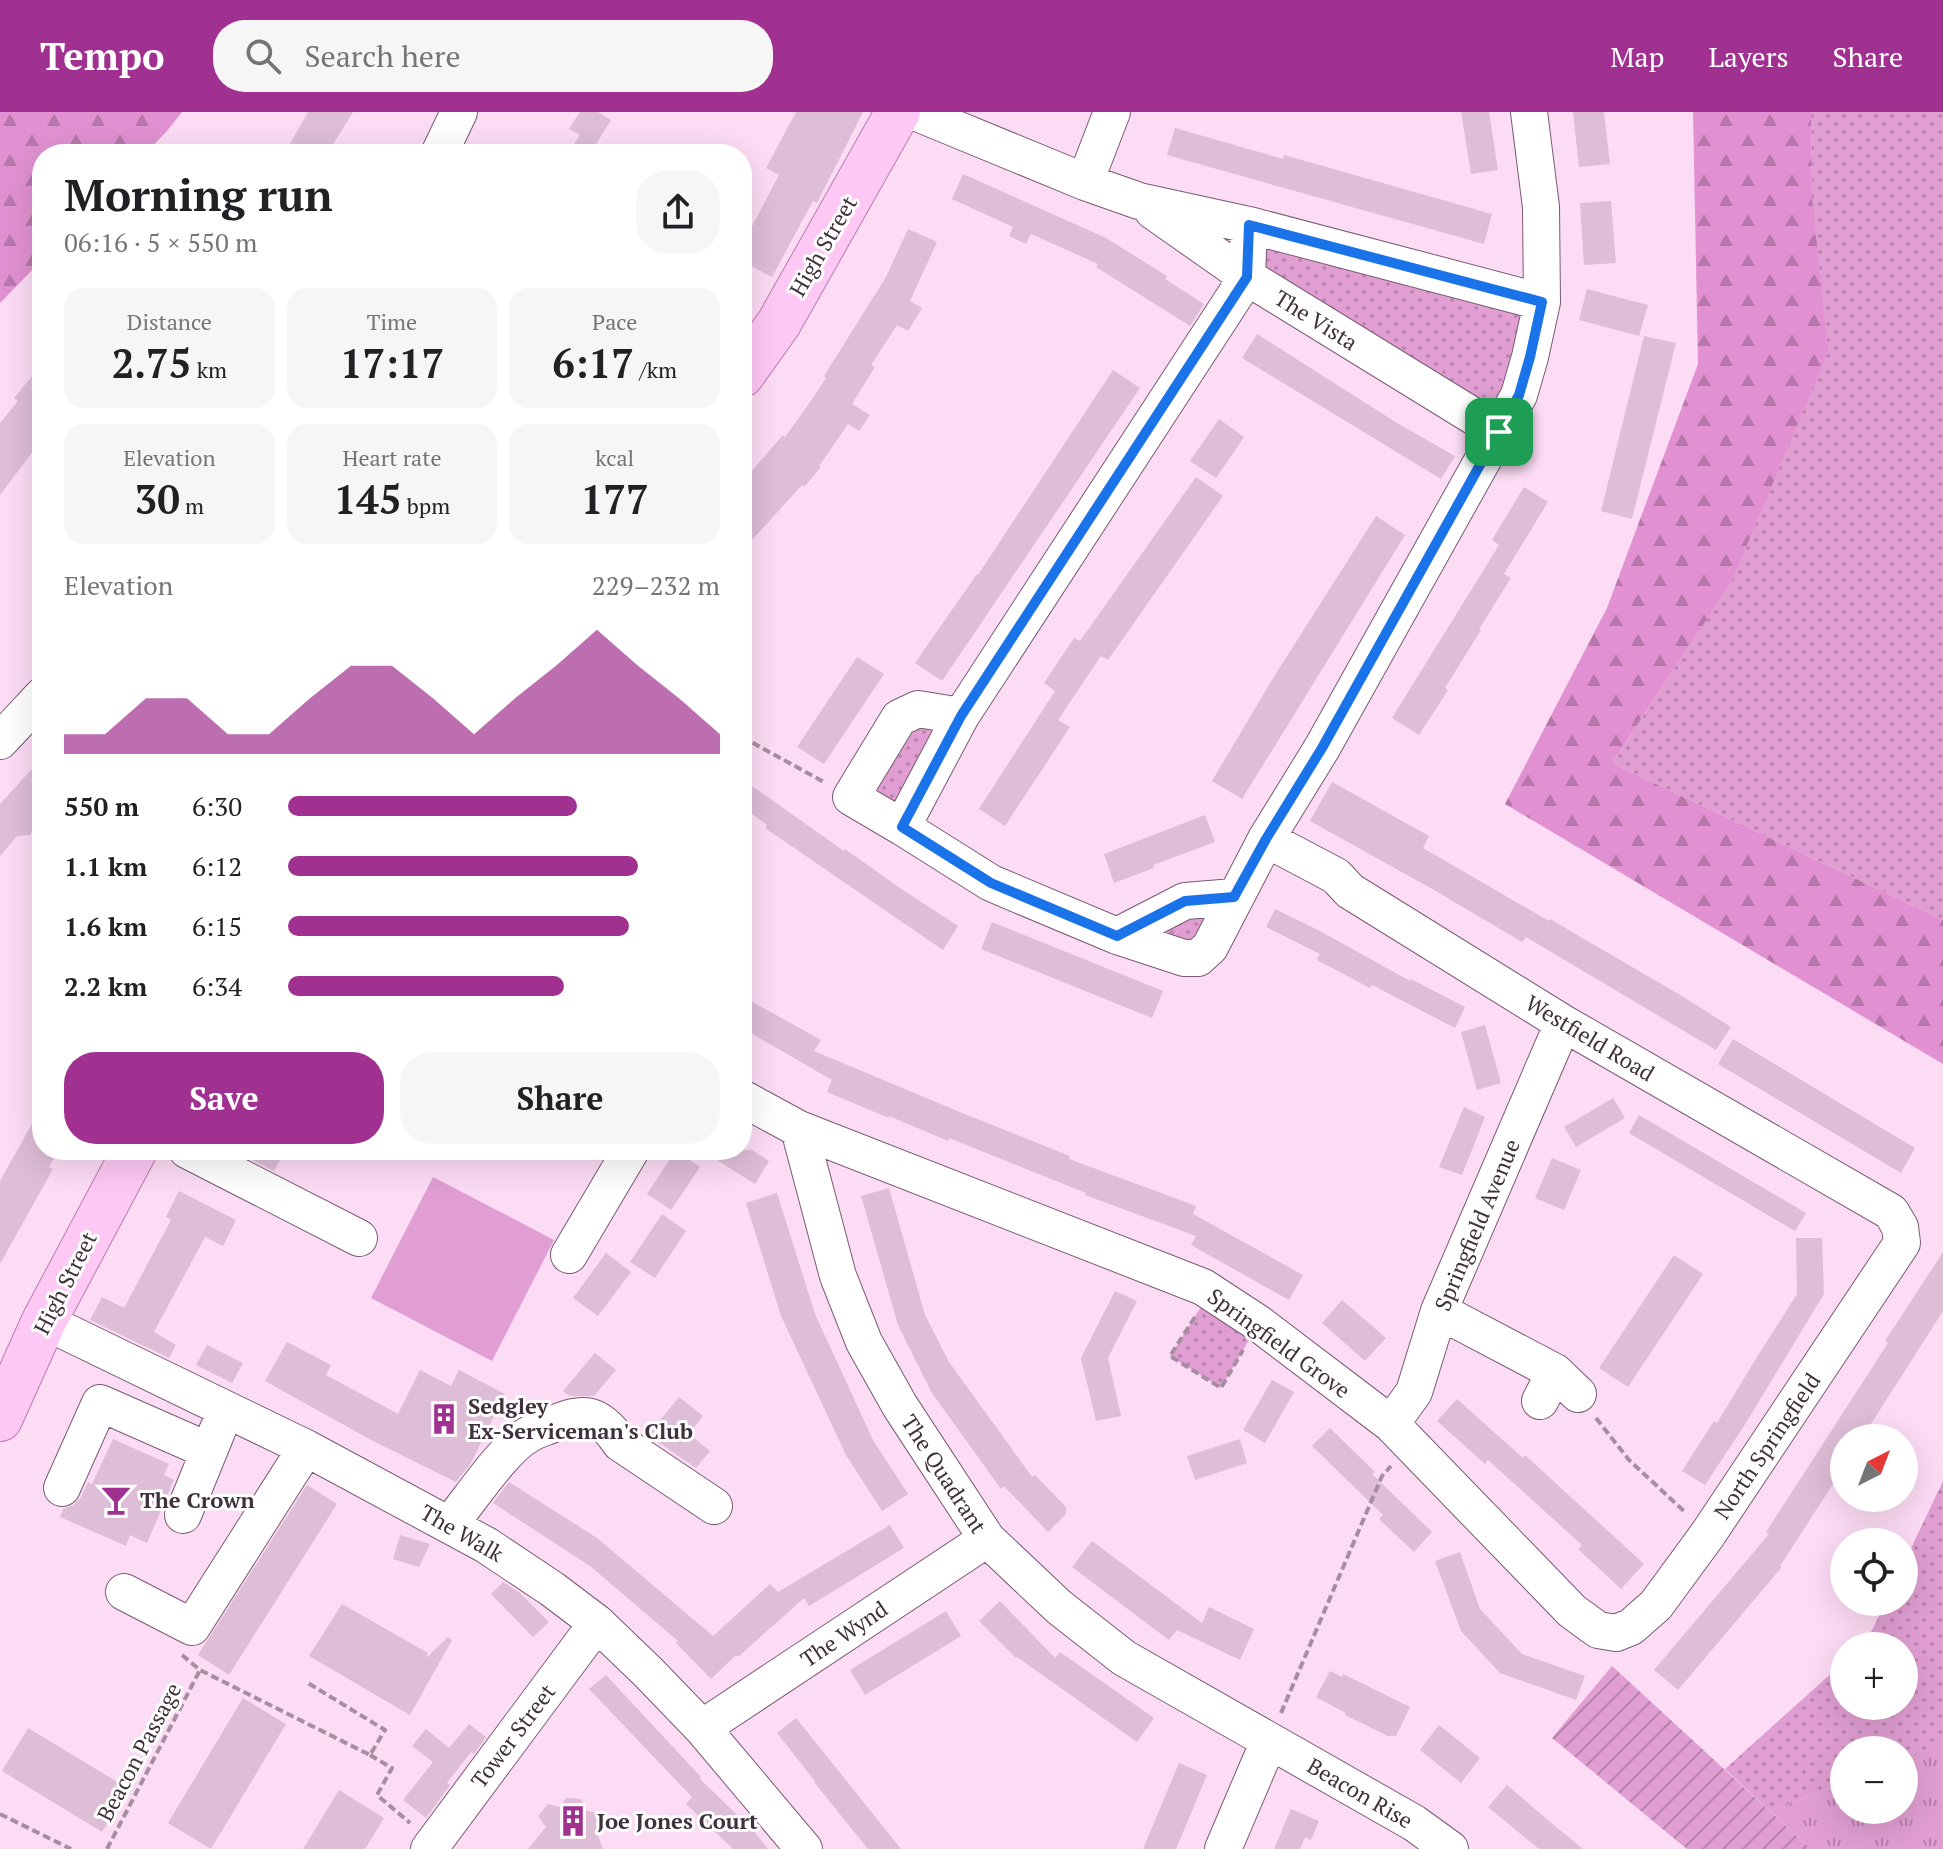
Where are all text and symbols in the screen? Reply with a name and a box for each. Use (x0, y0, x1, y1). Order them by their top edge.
search box (213, 20, 773, 92)
text: Tempo (40, 31, 165, 81)
icon: search (241, 34, 285, 78)
text: Search here (305, 36, 461, 76)
text: Map (1610, 38, 1664, 75)
text: Layers (1708, 38, 1789, 75)
text: Share (1833, 38, 1903, 75)
text: Morning run (64, 165, 333, 224)
button: share (636, 170, 720, 254)
street label: High Street (782, 190, 863, 301)
text: 06:16 · 5 × 550 m (64, 225, 258, 259)
street label: The Vista (1269, 283, 1363, 356)
text: Distance (127, 307, 212, 336)
text: Time (367, 307, 417, 336)
text: Pace (592, 307, 637, 336)
text: 2.75 (112, 336, 191, 389)
text: 17:17 (340, 336, 444, 389)
text: 6:17 (552, 336, 634, 389)
text: km (191, 355, 227, 384)
text: /km (634, 355, 677, 384)
pin (1465, 398, 1533, 466)
icon: arrive (1477, 410, 1521, 454)
text: Elevation (123, 443, 216, 472)
text: Heart rate (343, 443, 441, 472)
text: kcal (595, 443, 634, 472)
text: 30 (135, 472, 180, 525)
text: 145 (334, 472, 402, 525)
text: 177 (581, 472, 649, 525)
text: m (180, 491, 204, 520)
text: bpm (402, 491, 450, 520)
text: Elevation (64, 568, 173, 602)
text: 229–232 m (592, 568, 720, 602)
text: 550 m (64, 789, 139, 823)
text: 6:30 (192, 789, 242, 823)
text: 1.1 km (64, 849, 147, 883)
text: 6:12 (192, 849, 242, 883)
text: 1.6 km (64, 909, 147, 943)
text: 6:15 (192, 909, 242, 943)
text: 2.2 km (64, 969, 147, 1003)
text: 6:34 (192, 969, 242, 1003)
street label: Westfield Road (1520, 988, 1660, 1087)
button: Save (64, 1052, 384, 1144)
button: Share (400, 1052, 720, 1144)
street label: Springfield Avenue (1427, 1134, 1526, 1315)
street label: High Street (26, 1227, 103, 1339)
street label: Springfield Grove (1202, 1281, 1356, 1404)
street label: North Springfield (1707, 1367, 1826, 1524)
place label: Sedgley Ex-Serviceman's Club (468, 1391, 693, 1445)
building icon: Sedgley Ex-Serviceman's Club (427, 1402, 461, 1436)
street label: The Quadrant (895, 1409, 994, 1539)
north arrow (1830, 1424, 1918, 1512)
map controls (1830, 1424, 1918, 1824)
bar icon: The Crown (99, 1483, 133, 1517)
place label: The Crown (140, 1485, 255, 1514)
street label: The Walk (416, 1497, 510, 1568)
button: locate (1830, 1528, 1918, 1616)
street label: The Wynd (795, 1594, 893, 1673)
button: + (1830, 1632, 1918, 1720)
street label: Beacon Passage (90, 1677, 187, 1826)
street label: Tower Street (464, 1678, 561, 1794)
button: − (1830, 1736, 1918, 1824)
street label: Beacon Rise (1302, 1751, 1418, 1834)
building icon: Joe Jones Court (556, 1804, 590, 1838)
place label: Joe Jones Court (597, 1806, 758, 1835)

